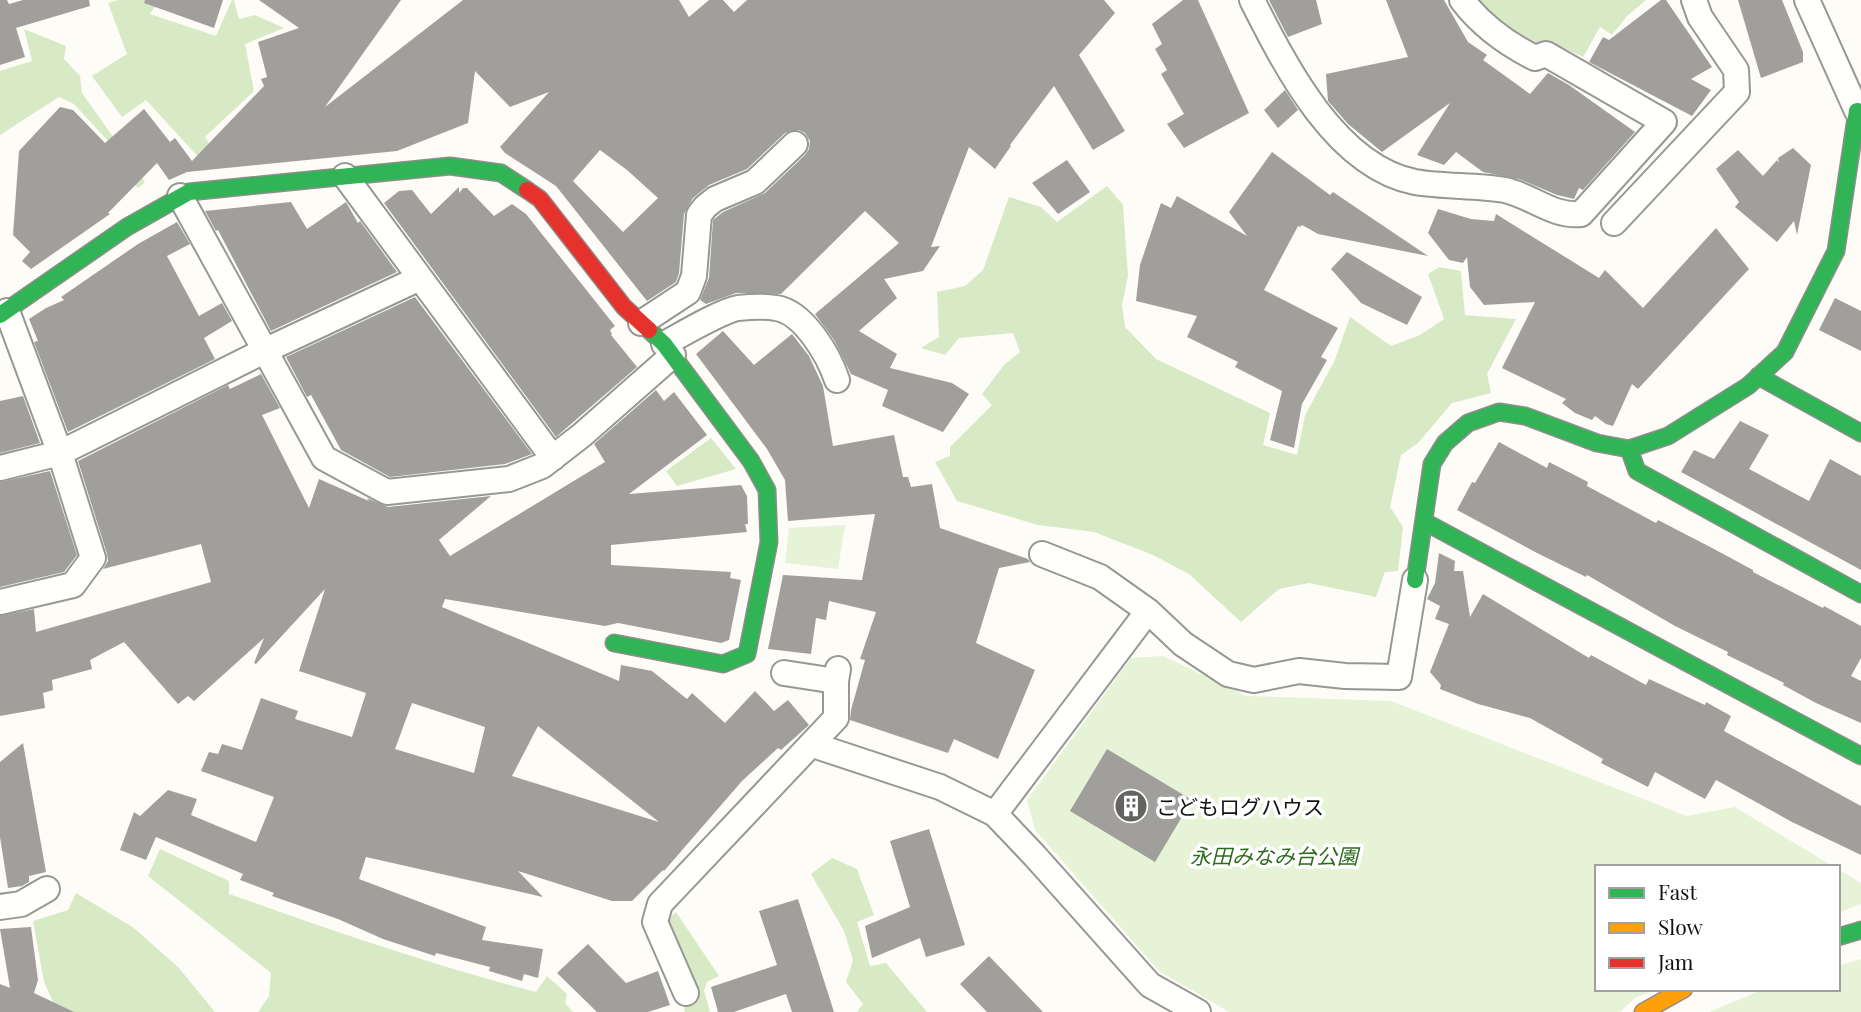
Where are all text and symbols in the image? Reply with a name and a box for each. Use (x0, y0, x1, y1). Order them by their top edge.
building icon: こどもログハウス (1112, 787, 1150, 825)
place label: こどもログハウス (1156, 792, 1324, 820)
park label: 永田みなみ台公園 (1190, 841, 1361, 869)
legend (1595, 865, 1840, 991)
text: Fast (1658, 877, 1697, 905)
text: Slow (1658, 912, 1703, 940)
text: Jam (1657, 947, 1694, 975)

